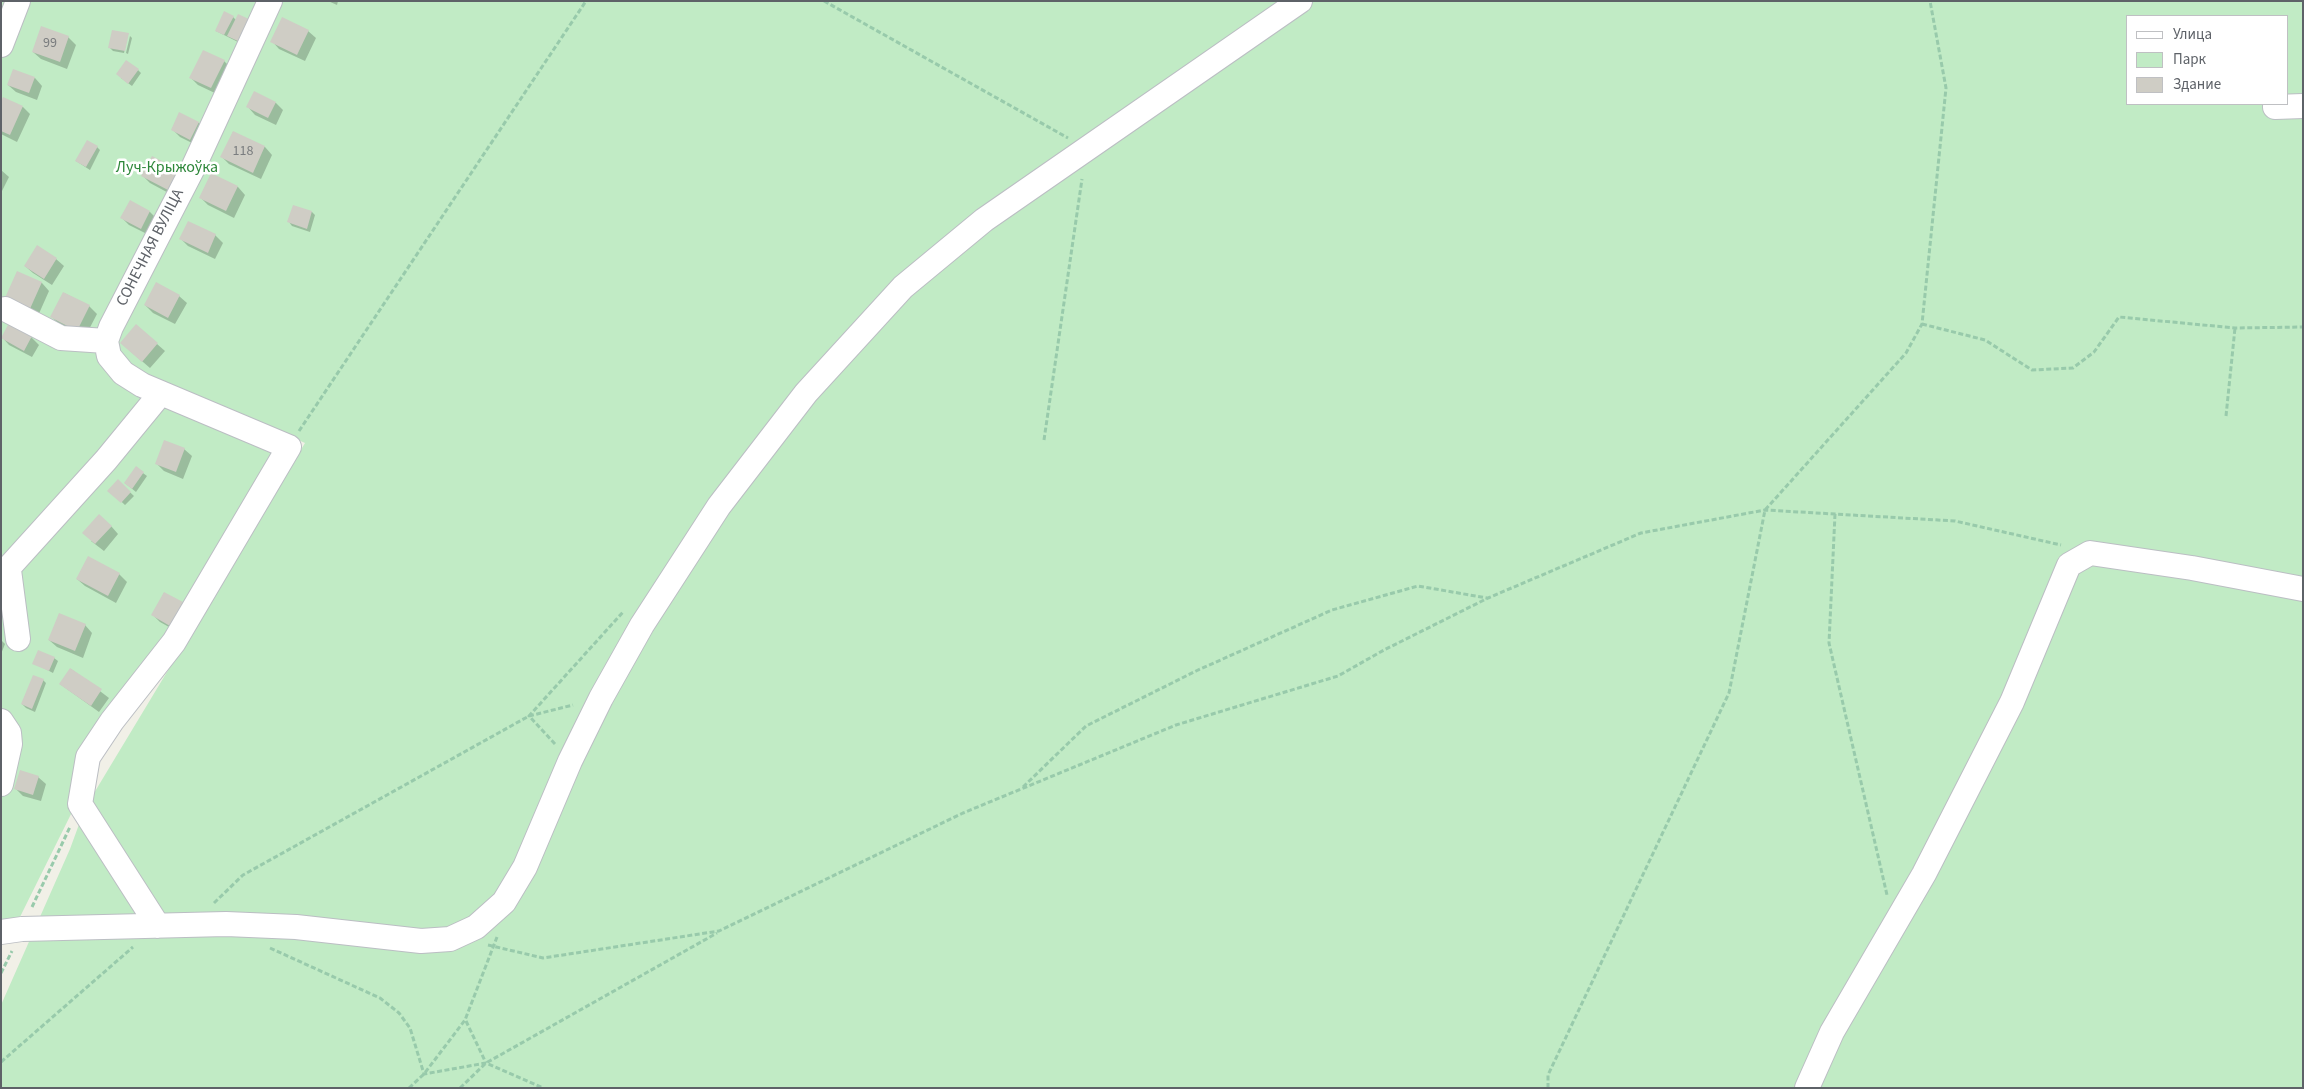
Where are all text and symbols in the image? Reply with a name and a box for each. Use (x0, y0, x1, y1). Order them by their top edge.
legend (2126, 15, 2289, 105)
text: Улица (2173, 24, 2212, 45)
house number: 99 (43, 36, 57, 52)
text: Парк (2173, 49, 2206, 70)
text: Здание (2173, 74, 2221, 95)
house number: 118 (233, 144, 253, 160)
park label: Луч-Крыжоўка (116, 158, 218, 178)
street label: СОНЕЧНАЯ ВУЛІЦА (113, 186, 189, 310)

